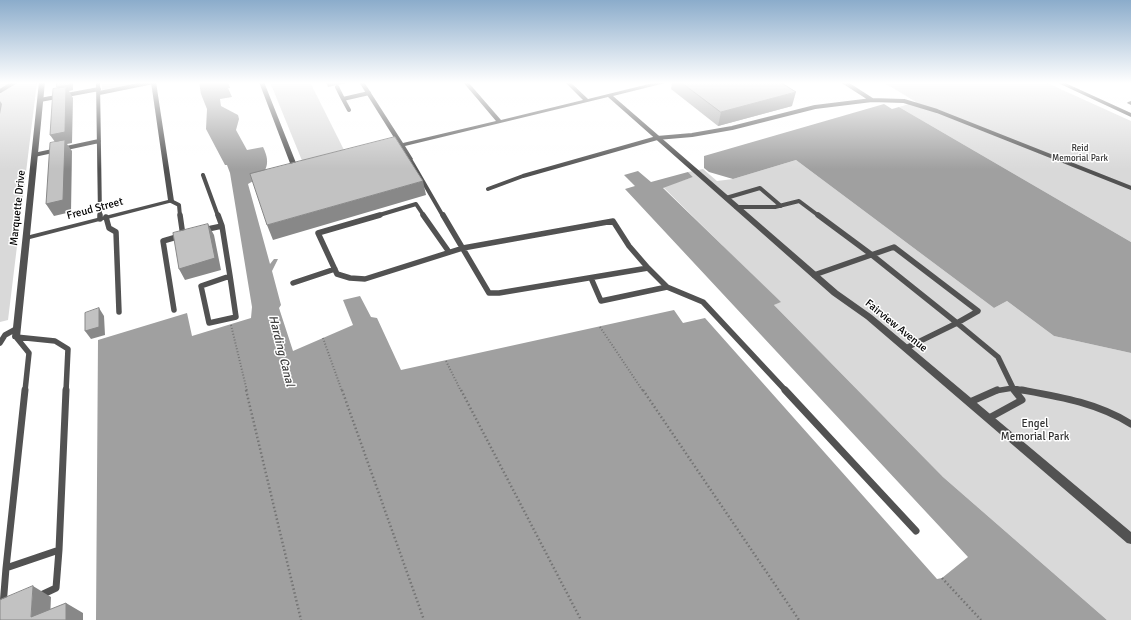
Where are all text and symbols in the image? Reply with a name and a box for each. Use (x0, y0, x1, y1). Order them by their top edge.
park label: Reid Memorial Park (1052, 144, 1108, 165)
street label: Marquette Drive (7, 170, 29, 246)
street label: Freud Street (65, 195, 125, 223)
street label: Fairview Avenue (862, 297, 930, 355)
water label: Harding Canal (265, 314, 297, 388)
park label: Engel Memorial Park (1001, 417, 1069, 443)

